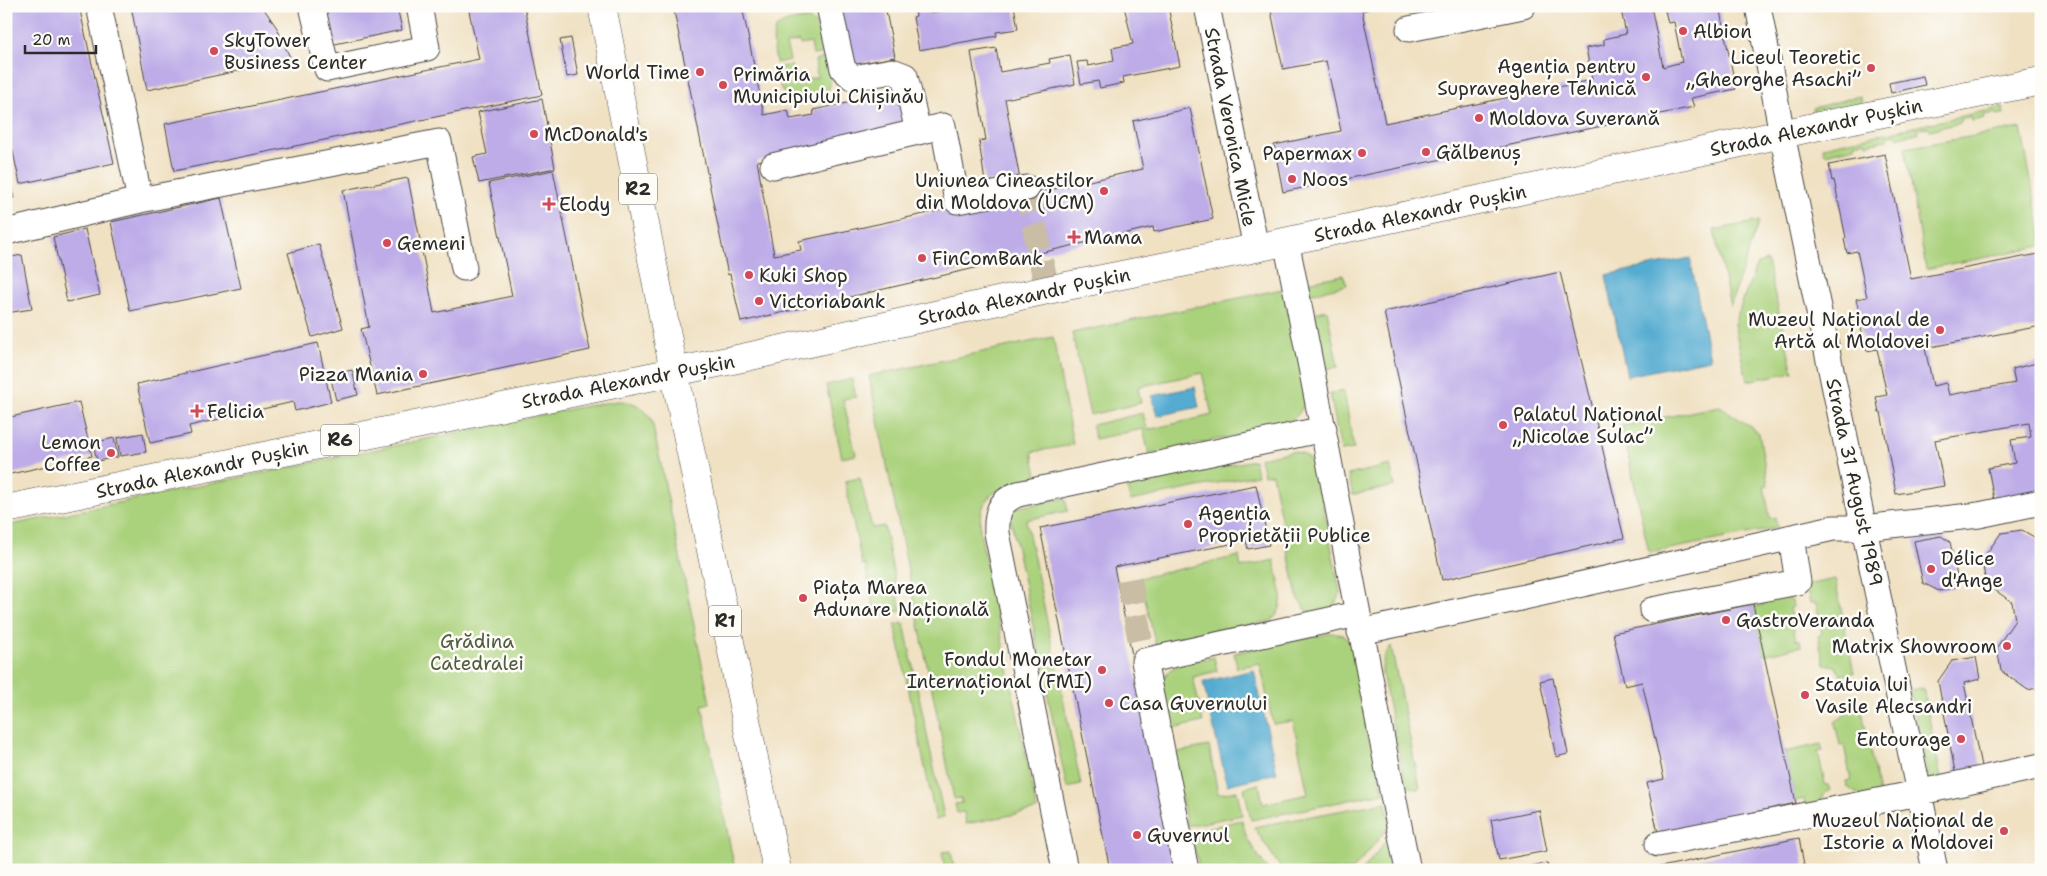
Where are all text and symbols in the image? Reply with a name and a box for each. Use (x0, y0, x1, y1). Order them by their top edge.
place label: Albion (1693, 19, 1752, 44)
scale bar (25, 22, 96, 54)
street label: Strada Veronica Micle (1199, 25, 1262, 229)
marker: Albion (1677, 25, 1689, 37)
place label: SkyTower Business Center (224, 28, 367, 75)
text: 20 m (32, 30, 71, 50)
marker: SkyTower Business Center (208, 45, 220, 57)
place label: Liceul Teoretic „Gheorghe Asachi” (1686, 45, 1862, 92)
place label: Agenția pentru Supraveghere Tehnică (1437, 54, 1636, 101)
place label: World Time (585, 60, 690, 85)
place label: Primăria Municipiului Chișinău (733, 62, 924, 110)
marker: Liceul Teoretic „Gheorghe Asachi” (1865, 62, 1877, 74)
marker: World Time (694, 66, 706, 78)
marker: Agenția pentru Supraveghere Tehnică (1640, 71, 1652, 83)
marker: Primăria Municipiului Chișinău (717, 79, 729, 91)
street label: Strada Alexandr Pușkin (1708, 93, 1925, 163)
place label: Moldova Suverană (1489, 106, 1660, 131)
marker: Moldova Suverană (1473, 112, 1485, 124)
place label: McDonald's (544, 122, 648, 147)
marker: McDonald's (528, 128, 540, 140)
place label: Gălbenuș (1436, 140, 1521, 166)
place label: Papermax (1263, 141, 1352, 166)
marker: Gălbenuș (1420, 146, 1432, 158)
marker: Papermax (1356, 147, 1368, 159)
place label: Noos (1302, 167, 1348, 192)
place label: Uniunea Cineaștilor din Moldova (UCM) (915, 168, 1094, 215)
road number: R2 (619, 173, 657, 204)
marker: Noos (1286, 173, 1298, 185)
street label: Strada Alexandr Pușkin (1312, 179, 1529, 249)
marker: Uniunea Cineaștilor din Moldova (UCM) (1098, 185, 1110, 197)
place label: Elody (559, 192, 610, 217)
marker: Elody (543, 198, 555, 210)
place label: Mama (1084, 225, 1142, 250)
place label: Gemeni (397, 231, 466, 256)
marker: Mama (1068, 231, 1080, 243)
marker: Gemeni (381, 237, 393, 249)
place label: FinComBank (932, 246, 1043, 271)
marker: FinComBank (916, 252, 928, 264)
street label: Strada Alexandr Pușkin (916, 262, 1133, 332)
place label: Kuki Shop (759, 263, 848, 288)
marker: Kuki Shop (743, 269, 755, 281)
place label: Victoriabank (769, 289, 886, 314)
marker: Victoriabank (753, 295, 765, 307)
place label: Muzeul Național de Artă al Moldovei (1748, 307, 1930, 354)
marker: Muzeul Național de Artă al Moldovei (1934, 324, 1946, 336)
street label: Strada Alexandr Pușkin (519, 349, 737, 415)
place label: Pizza Mania (299, 362, 413, 387)
marker: Pizza Mania (417, 368, 429, 380)
street label: Strada 31 August 1989 (1820, 376, 1889, 588)
place label: Felicia (207, 399, 264, 424)
place label: Palatul Național „Nicolae Sulac” (1512, 402, 1663, 449)
marker: Felicia (191, 405, 203, 417)
marker: Palatul Național „Nicolae Sulac” (1497, 419, 1509, 431)
road number: R6 (321, 424, 359, 456)
place label: Lemon Coffee (41, 430, 101, 477)
street label: Strada Alexandr Pușkin (94, 435, 311, 505)
marker: Lemon Coffee (105, 447, 117, 459)
place label: Agenția Proprietății Publice (1198, 501, 1371, 549)
marker: Agenția Proprietății Publice (1182, 518, 1194, 530)
place label: Délice d'Ange (1941, 546, 2003, 593)
marker: Délice d'Ange (1925, 563, 1937, 575)
place label: Piața Marea Adunare Națională (813, 575, 989, 623)
marker: Piața Marea Adunare Națională (797, 592, 809, 604)
road number: R1 (709, 606, 741, 636)
place label: GastroVeranda (1736, 608, 1874, 633)
marker: GastroVeranda (1720, 614, 1732, 626)
park label: Grădina Catedralei (430, 629, 524, 676)
place label: Matrix Showroom (1832, 634, 1997, 659)
marker: Matrix Showroom (2001, 640, 2013, 652)
place label: Fondul Monetar Internațional (FMI) (907, 647, 1092, 695)
marker: Fondul Monetar Internațional (FMI) (1096, 664, 1108, 676)
place label: Statuia lui Vasile Alecsandri (1815, 672, 1972, 719)
marker: Statuia lui Vasile Alecsandri (1799, 689, 1811, 701)
place label: Casa Guvernului (1119, 691, 1268, 716)
marker: Casa Guvernului (1103, 697, 1115, 709)
place label: Entourage (1856, 727, 1951, 752)
marker: Entourage (1955, 733, 1967, 745)
place label: Muzeul Național de Istorie a Moldovei (1812, 808, 1994, 855)
place label: Guvernul (1147, 823, 1230, 848)
marker: Muzeul Național de Istorie a Moldovei (1998, 825, 2010, 837)
marker: Guvernul (1131, 829, 1143, 841)

